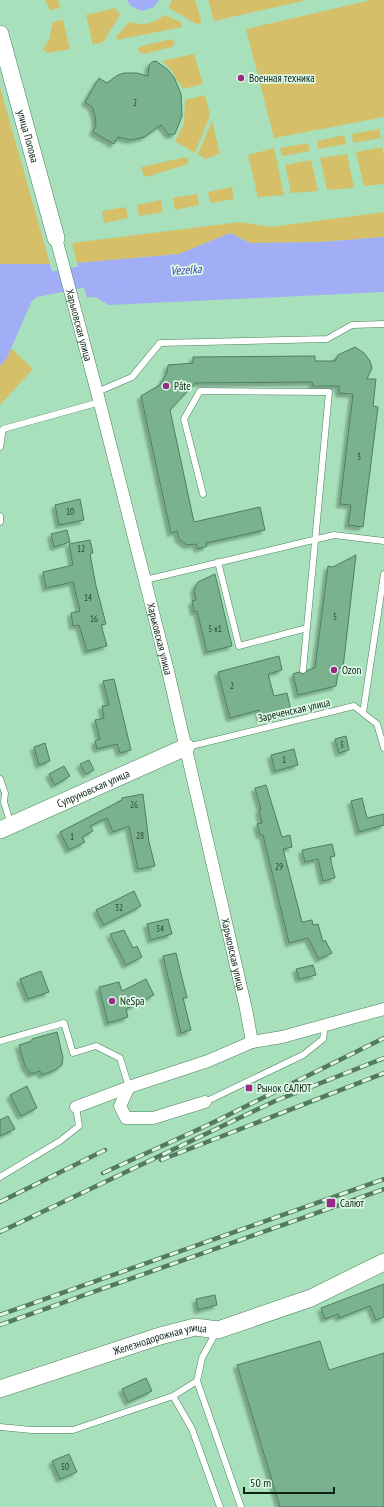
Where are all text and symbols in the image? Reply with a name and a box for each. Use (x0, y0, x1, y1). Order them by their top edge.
place label: Военная техника (249, 71, 315, 85)
marker: Военная техника (236, 73, 246, 83)
house number: 2 (133, 97, 137, 108)
street label: улица Попова (14, 108, 42, 164)
water label: Vezelka (170, 261, 203, 278)
street label: Харьковская улица (63, 287, 95, 363)
place label: Pâte (174, 379, 191, 393)
marker: Pâte (161, 381, 171, 391)
house number: 3 (357, 451, 361, 462)
house number: 10 (66, 506, 74, 517)
house number: 12 (77, 543, 85, 554)
house number: 14 (84, 592, 92, 603)
street label: Харьковская улица (144, 601, 176, 676)
house number: 5 (333, 611, 337, 622)
house number: 16 (90, 613, 98, 624)
house number: 5 к1 (208, 623, 222, 634)
place label: Ozon (342, 663, 361, 677)
marker: Ozon (329, 665, 339, 675)
house number: 2 (230, 680, 234, 691)
street label: Зареченская улица (256, 695, 332, 725)
house number: 5 (340, 739, 344, 750)
house number: 1 (282, 754, 286, 765)
street label: Супруновская улица (55, 766, 132, 811)
house number: 26 (130, 799, 138, 810)
house number: 28 (136, 830, 144, 841)
house number: 1 (70, 831, 74, 842)
house number: 29 (275, 861, 283, 872)
house number: 32 (115, 902, 123, 913)
street label: Харьковская улица (218, 917, 249, 992)
house number: 34 (156, 923, 164, 934)
place label: NeSpa (120, 994, 144, 1008)
marker: NeSpa (107, 996, 117, 1006)
place label: Рынок САЛЮТ (257, 1081, 312, 1095)
marker: Рынок САЛЮТ (244, 1083, 254, 1093)
place label: Салют (340, 1196, 364, 1210)
marker: Салют (325, 1197, 337, 1209)
street label: Железнодорожная улица (110, 1320, 208, 1358)
house number: 50 (61, 1461, 69, 1472)
scale bar (244, 1469, 334, 1495)
text: 50 m (250, 1475, 271, 1490)

